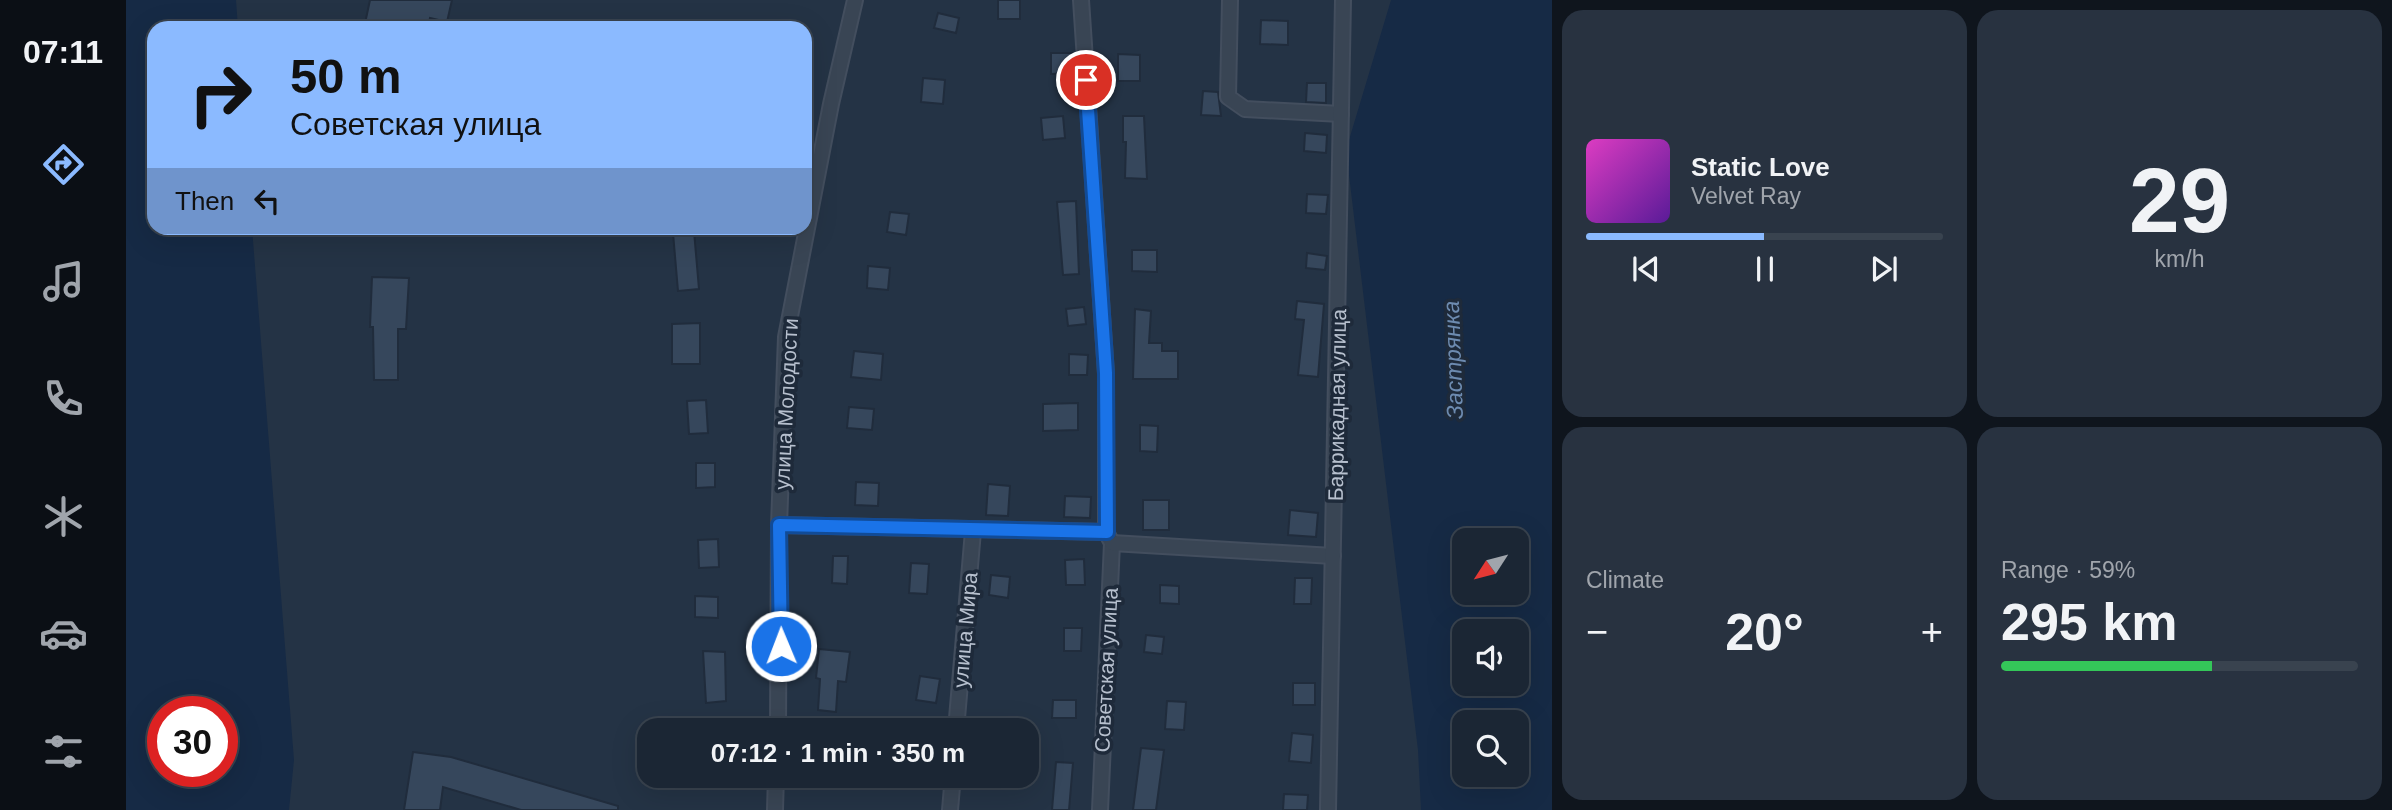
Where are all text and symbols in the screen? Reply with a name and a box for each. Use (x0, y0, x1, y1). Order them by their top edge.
text: 07:11 (23, 34, 103, 70)
icon: right (175, 49, 266, 140)
text: 50 m (290, 49, 402, 103)
pin (1056, 50, 1116, 110)
icon: arrive (1067, 61, 1105, 99)
text: Советская улица (290, 106, 541, 142)
icon: directions (39, 140, 88, 189)
text: 29 (2129, 150, 2230, 251)
text: Static Love (1691, 152, 1830, 182)
icon: left (248, 182, 286, 220)
text: Velvet Ray (1691, 183, 1801, 209)
text: Then (175, 186, 234, 216)
text: km/h (2155, 246, 2204, 272)
icon: previous (1627, 250, 1665, 288)
icon: pause (1746, 250, 1784, 288)
icon: next (1865, 250, 1903, 288)
icon: music (39, 257, 88, 306)
water label: Застрянка (1438, 300, 1468, 420)
street label: Баррикадная улица (1324, 308, 1350, 501)
street label: улица Молодости (770, 318, 802, 490)
icon: phone (39, 374, 88, 423)
icon: climate (39, 492, 88, 541)
north arrow (1452, 528, 1530, 606)
map controls (1452, 528, 1529, 787)
text: Range · 59% (2001, 557, 2135, 583)
text: Climate (1586, 567, 1664, 593)
street label: улица Мира (948, 571, 982, 689)
street label: Советская улица (1090, 587, 1122, 753)
text: 295 km (2001, 593, 2177, 651)
text: 20° (1725, 603, 1804, 661)
icon: car (39, 609, 88, 658)
position arrow (744, 609, 818, 683)
text: − (1586, 611, 1608, 653)
text: + (1921, 611, 1943, 653)
button: sound (1452, 619, 1529, 696)
speed limit sign: 30 (147, 696, 238, 787)
button: search (1452, 710, 1529, 787)
icon: filters (39, 727, 88, 776)
text: 07:12 · 1 min · 350 m (711, 738, 965, 768)

